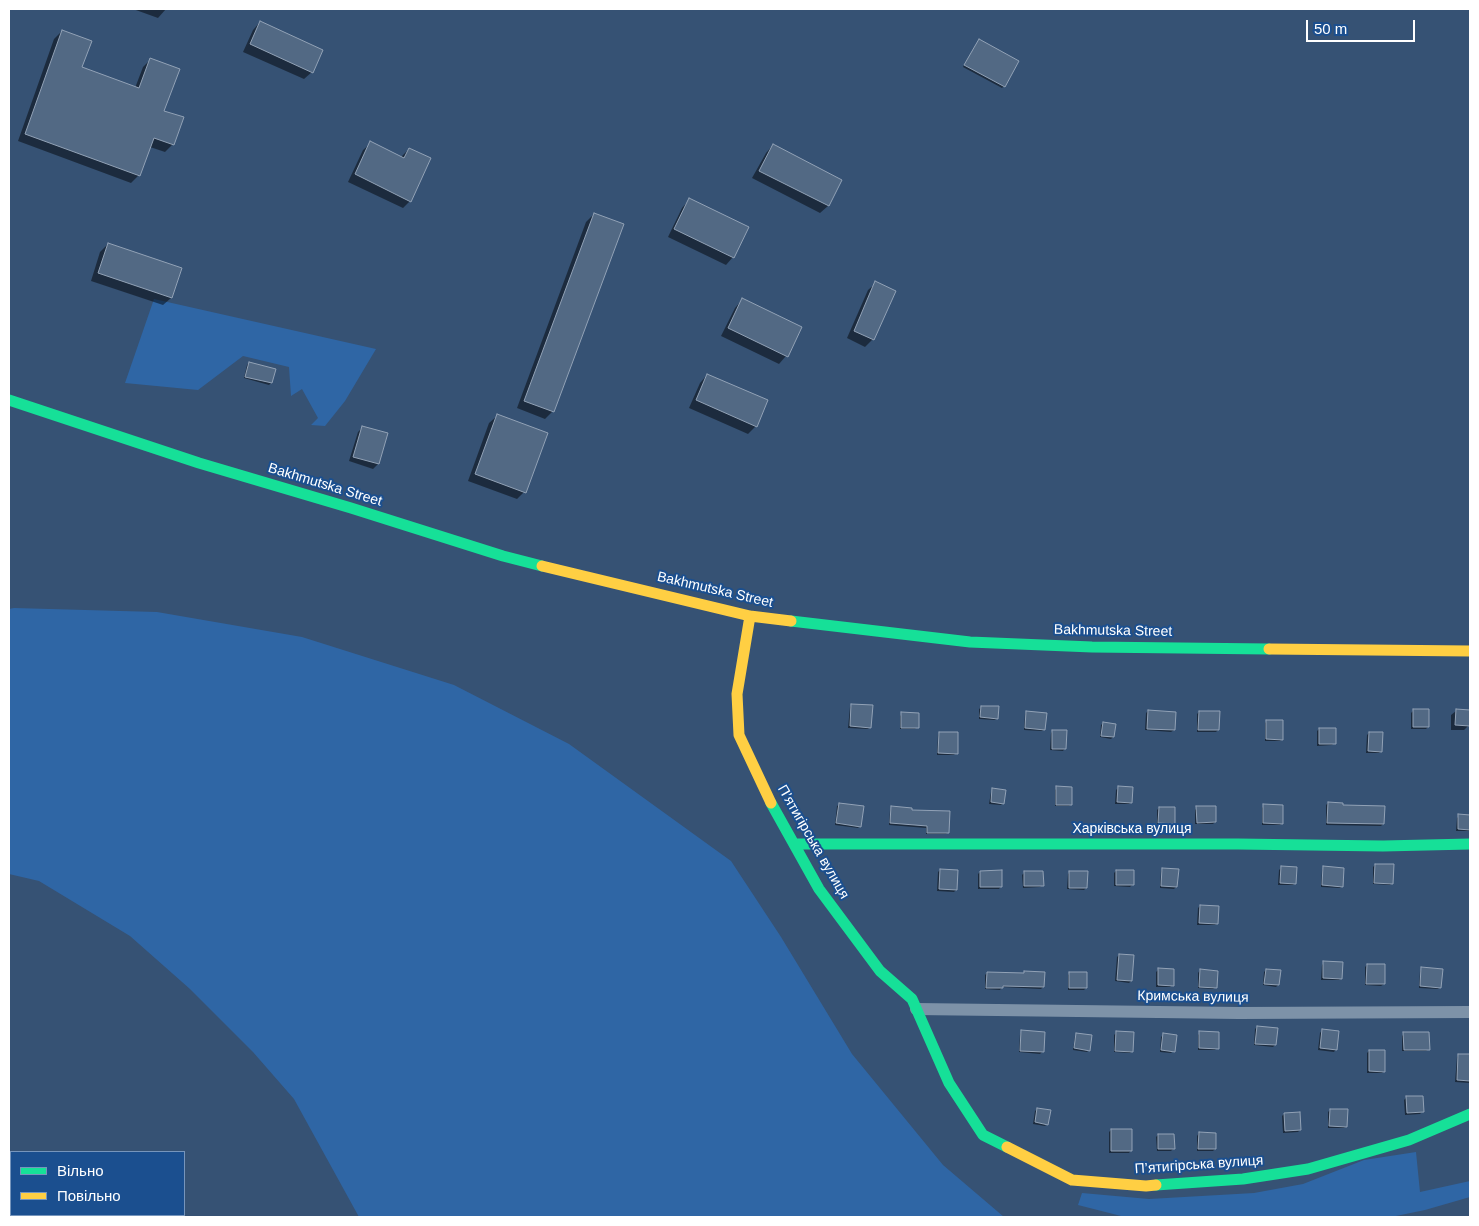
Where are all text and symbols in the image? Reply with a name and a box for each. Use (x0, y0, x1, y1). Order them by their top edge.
scale bar (1309, 10, 1418, 42)
text: 50 m (1314, 20, 1347, 37)
street label: Bakhmutska Street (266, 460, 384, 510)
street label: Bakhmutska Street (655, 569, 775, 611)
street label: Bakhmutska Street (1054, 622, 1172, 640)
street label: П’ятигірська вулиця (774, 782, 852, 902)
street label: Харківська вулиця (1072, 821, 1192, 837)
street label: Кримська вулиця (1137, 988, 1249, 1006)
legend (10, 1151, 185, 1216)
street label: П’ятигірська вулиця (1134, 1152, 1264, 1178)
text: Вільно (57, 1162, 104, 1179)
text: Повільно (57, 1187, 121, 1204)

